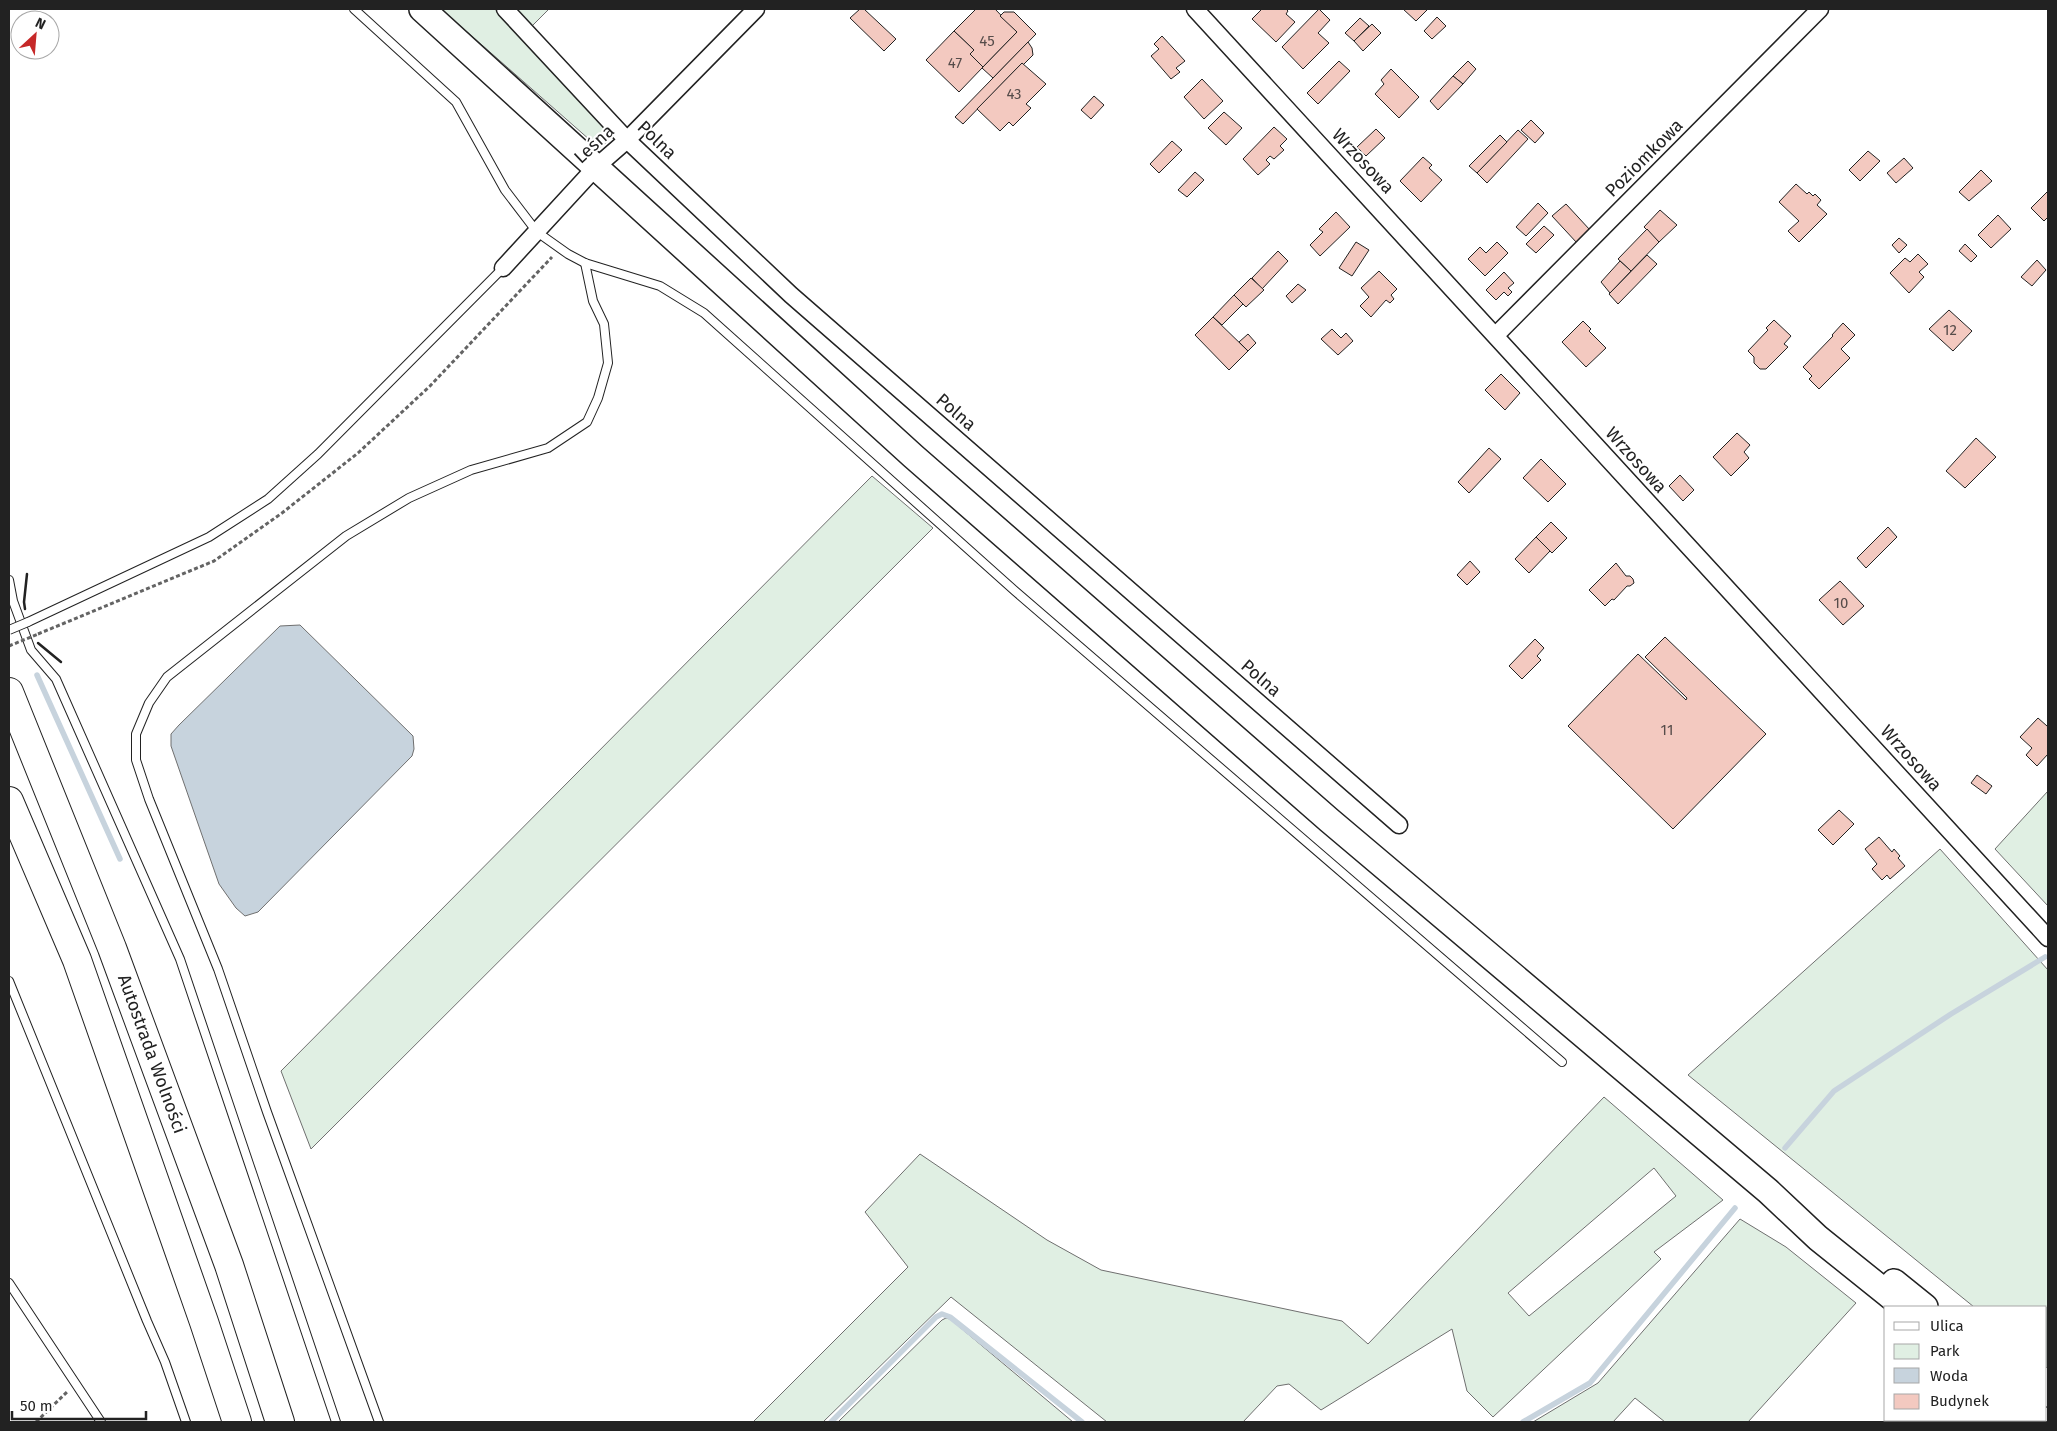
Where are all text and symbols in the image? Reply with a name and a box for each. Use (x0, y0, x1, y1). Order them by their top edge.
north arrow (10, 10, 60, 60)
text: N (33, 14, 48, 33)
house number: 45 (979, 32, 995, 50)
house number: 47 (948, 54, 962, 72)
house number: 43 (1006, 85, 1022, 103)
street label: Poziomkowa (1600, 114, 1688, 202)
street label: Polna (633, 116, 681, 164)
street label: Leśna (569, 120, 619, 168)
street label: Wrzosowa (1327, 124, 1399, 198)
house number: 12 (1943, 321, 1957, 339)
street label: Polna (931, 389, 981, 435)
street label: Wrzosowa (1601, 422, 1671, 498)
house number: 10 (1834, 594, 1848, 612)
street label: Polna (1236, 655, 1286, 701)
street label: Wrzosowa (1876, 720, 1946, 796)
house number: 11 (1661, 721, 1673, 739)
street label: Autostrada Wolności (113, 972, 191, 1136)
legend (1884, 1306, 2047, 1421)
text: Ulica (1930, 1317, 1964, 1335)
text: Park (1930, 1342, 1960, 1360)
text: Woda (1930, 1367, 1968, 1385)
scale bar (12, 1388, 146, 1420)
text: Budynek (1930, 1392, 1989, 1410)
text: 50 m (20, 1397, 53, 1415)

